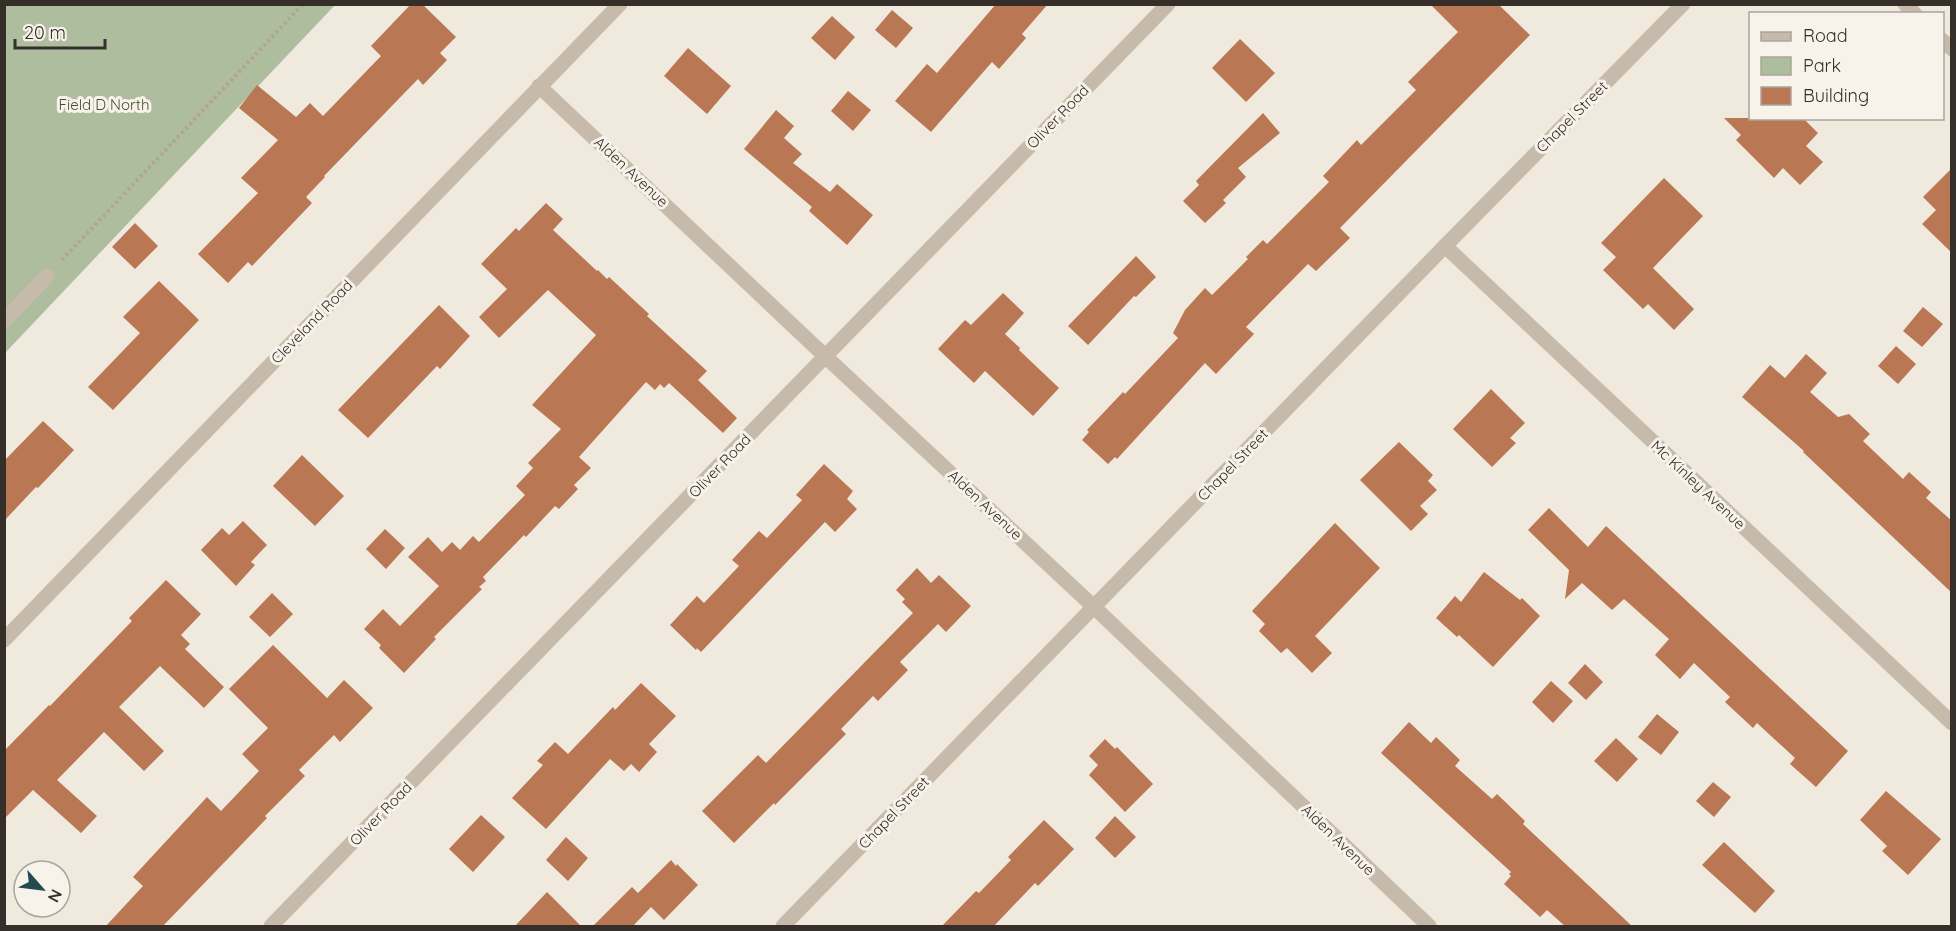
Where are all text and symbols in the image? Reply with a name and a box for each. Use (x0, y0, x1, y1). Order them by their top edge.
scale bar (15, 12, 105, 50)
legend (1749, 12, 1944, 120)
text: 20 m (24, 21, 66, 44)
text: Road (1803, 24, 1848, 47)
text: Park (1803, 54, 1841, 77)
street label: Chapel Street (1532, 77, 1611, 156)
street label: Oliver Road (1022, 81, 1093, 153)
text: Building (1803, 84, 1869, 107)
park label: Field D North (59, 95, 149, 114)
street label: Alden Avenue (590, 132, 672, 211)
street label: Cleveland Road (267, 276, 356, 368)
street label: Chapel Street (1193, 424, 1272, 505)
street label: Oliver Road (684, 430, 755, 502)
street label: Mc Kinley Avenue (1647, 436, 1749, 533)
street label: Alden Avenue (944, 465, 1026, 544)
street label: Chapel Street (854, 772, 933, 853)
street label: Oliver Road (345, 778, 416, 850)
street label: Alden Avenue (1298, 800, 1379, 879)
north arrow (12, 859, 72, 919)
text: N (44, 886, 67, 906)

